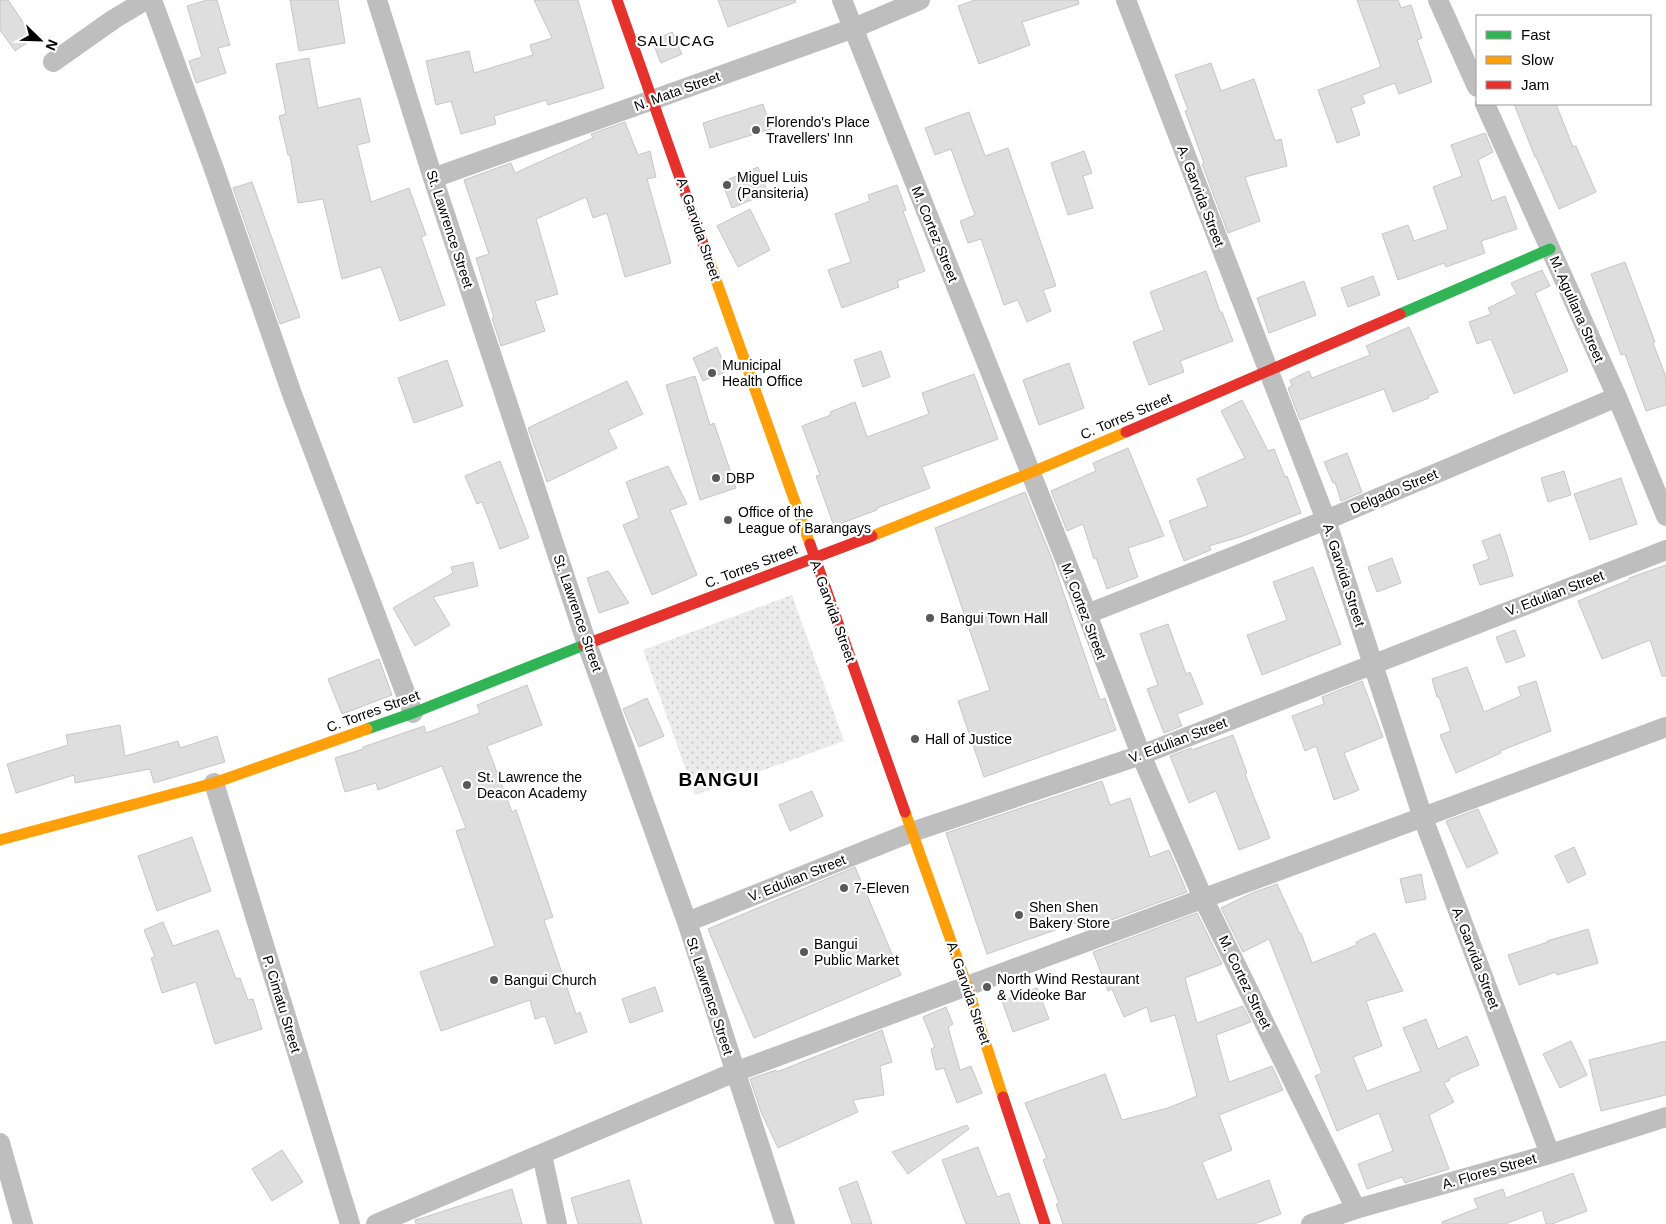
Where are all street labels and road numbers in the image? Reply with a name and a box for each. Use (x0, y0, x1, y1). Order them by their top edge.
street label: N. Mata Street (632, 68, 722, 114)
street label: A. Garvida Street (1174, 143, 1228, 249)
street label: St. Lawrence Street (423, 168, 477, 290)
street label: A. Garvida Street (674, 176, 724, 282)
street label: M. Cortez Street (908, 184, 962, 284)
street label: M. Agullana Street (1546, 253, 1608, 365)
street label: C. Torres Street (1078, 389, 1174, 442)
street label: Delgado Street (1348, 465, 1440, 517)
street label: A. Garvida Street (1320, 521, 1368, 629)
street label: C. Torres Street (702, 541, 800, 591)
street label: St. Lawrence Street (550, 552, 606, 674)
street label: A. Garvida Street (807, 558, 859, 664)
street label: M. Cortez Street (1058, 561, 1110, 662)
street label: V. Edulian Street (1504, 567, 1606, 619)
street label: C. Torres Street (324, 687, 422, 735)
street label: V. Edulian Street (1127, 714, 1229, 766)
street label: V. Edulian Street (746, 851, 848, 905)
street label: A. Garvida Street (1449, 905, 1503, 1011)
street label: M. Cortez Street (1215, 933, 1275, 1031)
street label: St. Lawrence Street (683, 935, 737, 1057)
street label: A. Garvida Street (944, 940, 994, 1046)
street label: P. Cimatu Street (260, 953, 304, 1055)
street label: A. Flores Street (1440, 1150, 1538, 1192)

